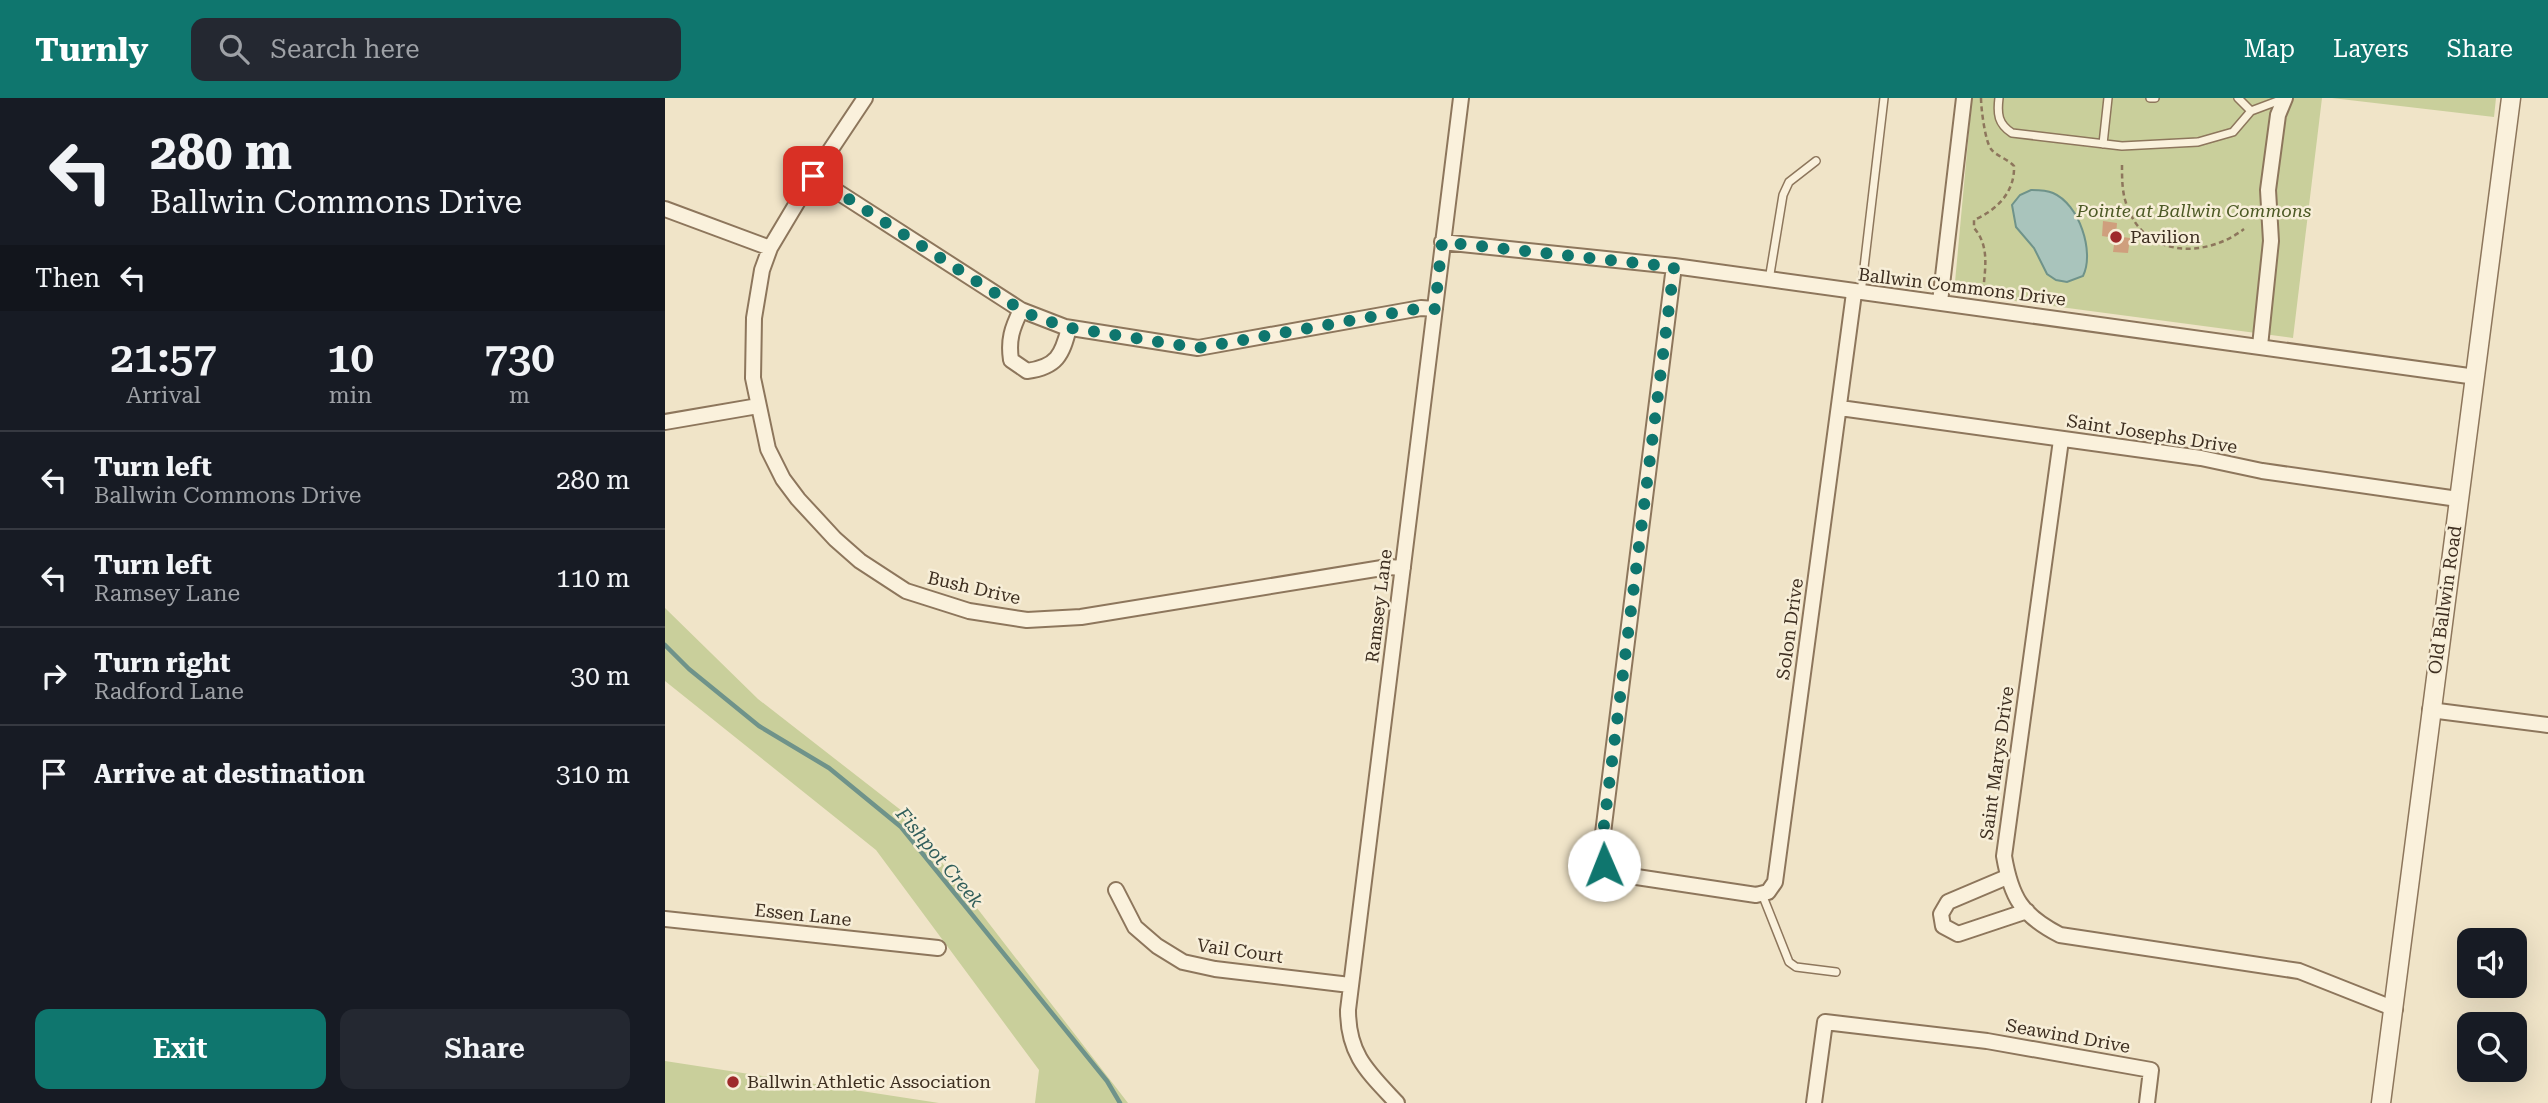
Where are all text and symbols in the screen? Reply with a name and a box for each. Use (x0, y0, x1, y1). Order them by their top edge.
search box (191, 18, 681, 81)
text: Turnly (35, 30, 149, 69)
icon: search (215, 30, 253, 68)
text: Search here (271, 34, 419, 64)
text: Map (2244, 35, 2295, 63)
text: Layers (2333, 35, 2409, 63)
text: Share (2447, 35, 2513, 63)
text: 280 m (150, 124, 292, 181)
icon: left (35, 126, 126, 217)
pin (783, 146, 843, 206)
icon: arrive (794, 157, 832, 195)
text: Ballwin Commons Drive (150, 183, 522, 221)
park label: Pointe at Ballwin Commons (2076, 200, 2311, 221)
place label: Pavilion (2130, 226, 2201, 247)
marker: Pavilion (2108, 229, 2124, 245)
icon: left (114, 259, 152, 297)
text: Then (35, 263, 100, 293)
street label: Ballwin Commons Drive (1857, 263, 2067, 310)
text: 21:57 (110, 333, 217, 382)
text: 10 (327, 333, 374, 382)
text: 730 (484, 333, 555, 382)
text: Arrival (126, 382, 201, 409)
text: min (329, 382, 372, 409)
text: m (509, 382, 530, 409)
street label: Saint Josephs Drive (2065, 410, 2239, 457)
text: Turn left (94, 452, 212, 482)
icon: left (35, 461, 73, 499)
text: 280 m (556, 465, 630, 495)
text: Ballwin Commons Drive (94, 482, 361, 509)
street label: Old Ballwin Road (2424, 524, 2465, 676)
street label: Ramsey Lane (1361, 548, 1396, 664)
text: Turn left (94, 550, 212, 580)
icon: left (35, 559, 73, 597)
text: 110 m (556, 563, 630, 593)
street label: Bush Drive (926, 567, 1023, 608)
street label: Solon Drive (1772, 577, 1807, 681)
text: Ramsey Lane (94, 580, 240, 607)
text: Turn right (94, 648, 230, 678)
icon: right (35, 657, 73, 695)
text: 30 m (571, 661, 630, 691)
text: Radford Lane (94, 678, 244, 705)
street label: Saint Marys Drive (1975, 685, 2018, 841)
icon: arrive (35, 755, 73, 793)
text: Arrive at destination (94, 759, 365, 789)
text: 310 m (556, 759, 630, 789)
water label: Fishpot Creek (891, 802, 988, 912)
position arrow (1567, 828, 1641, 902)
street label: Essen Lane (754, 899, 853, 930)
map controls (2457, 928, 2527, 1082)
button: sound (2457, 928, 2527, 998)
street label: Vail Court (1196, 934, 1285, 967)
button: Exit (35, 1009, 326, 1089)
button: Share (340, 1009, 630, 1089)
button: search (2457, 1012, 2527, 1082)
street label: Seawind Drive (2004, 1014, 2132, 1057)
place label: Ballwin Athletic Association (747, 1071, 991, 1092)
marker: Ballwin Athletic Association (725, 1074, 741, 1090)

